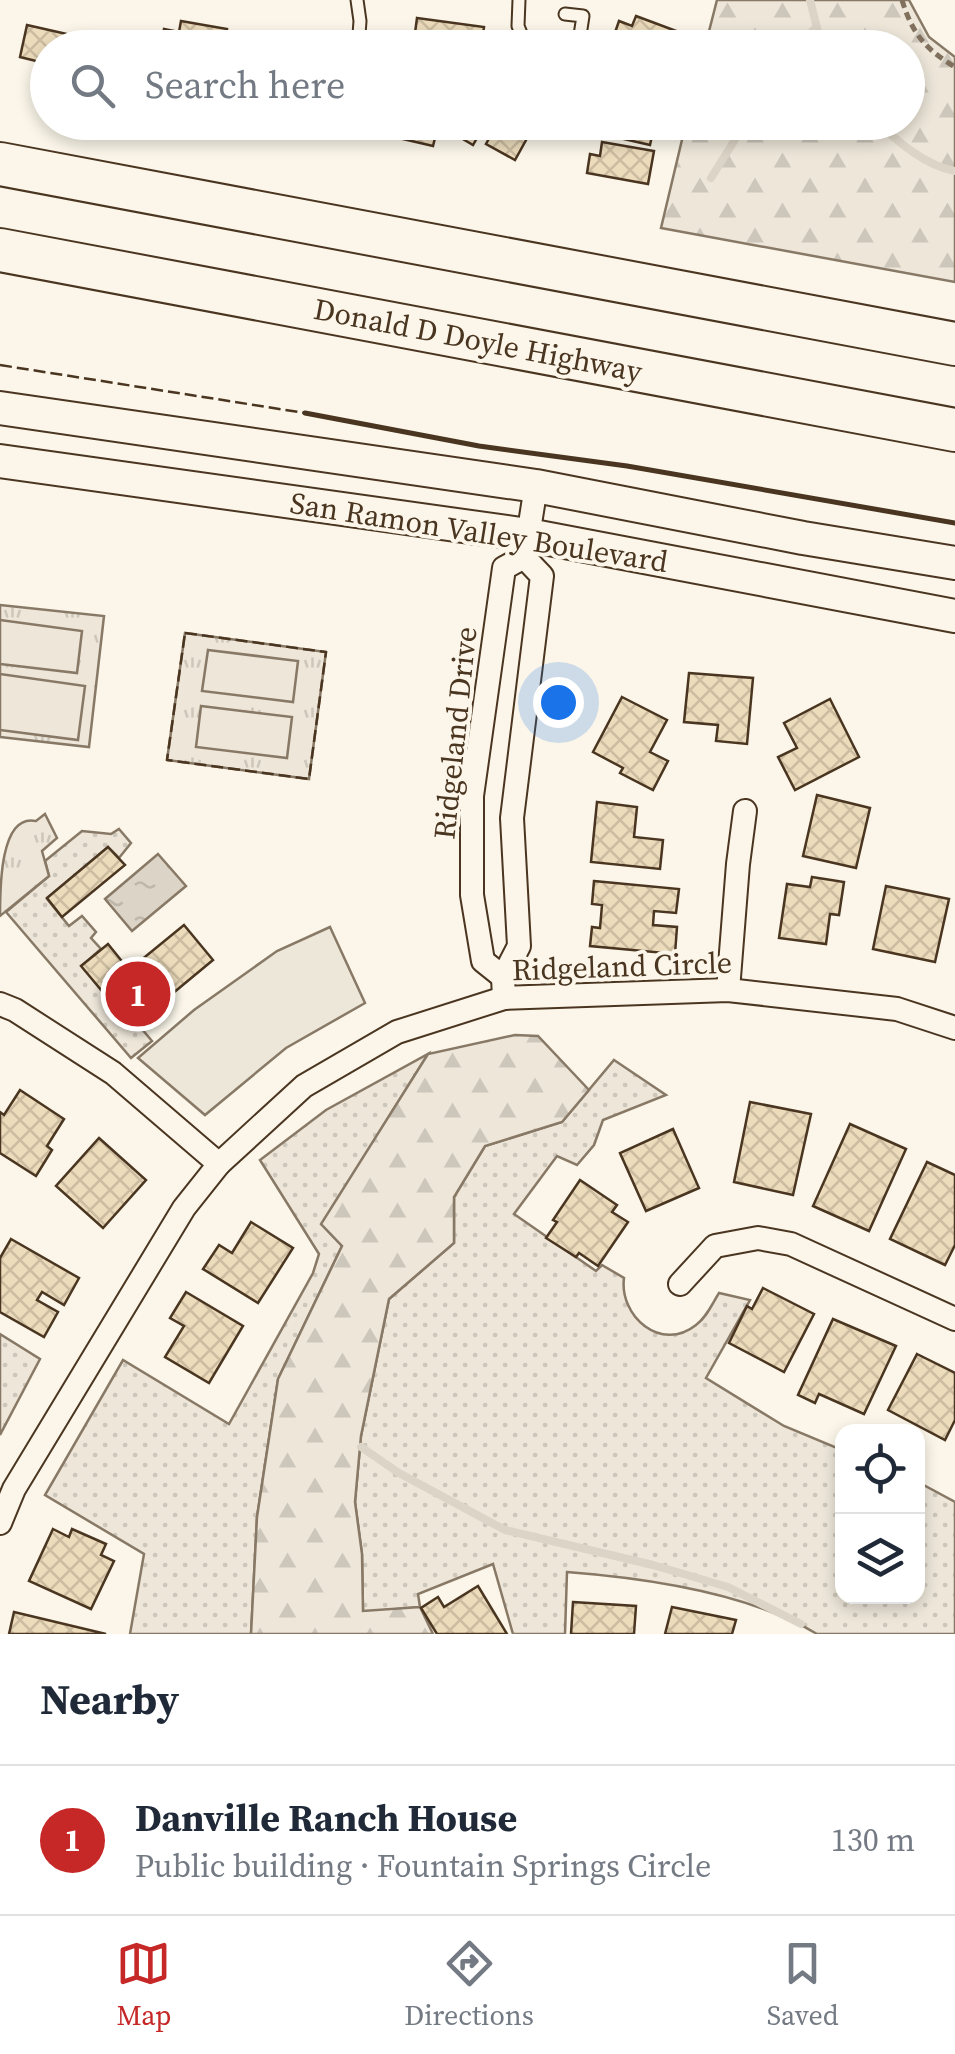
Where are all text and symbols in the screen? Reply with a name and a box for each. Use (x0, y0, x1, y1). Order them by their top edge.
search box (30, 30, 925, 140)
icon: search (65, 58, 120, 113)
text: Search here (145, 59, 345, 111)
street label: Donald D Doyle Highway (310, 288, 646, 392)
street label: San Ramon Valley Boulevard (287, 482, 671, 582)
street label: Ridgeland Drive (423, 625, 487, 841)
your location (533, 677, 584, 728)
street label: Ridgeland Circle (511, 942, 733, 990)
pin: 1 (106, 956, 170, 1032)
map controls (835, 1424, 925, 1604)
button: locate (835, 1424, 925, 1514)
button: layers (835, 1514, 925, 1604)
text: Nearby (40, 1670, 179, 1728)
text: Danville Ranch House (135, 1792, 517, 1844)
text: 1 (64, 1818, 81, 1862)
text: 130 m (831, 1818, 915, 1862)
text: Public building · Fountain Springs Circle (135, 1844, 711, 1888)
tab: Map (116, 1936, 171, 2034)
tab: Directions (404, 1936, 534, 2034)
tab: Saved (767, 1936, 839, 2034)

